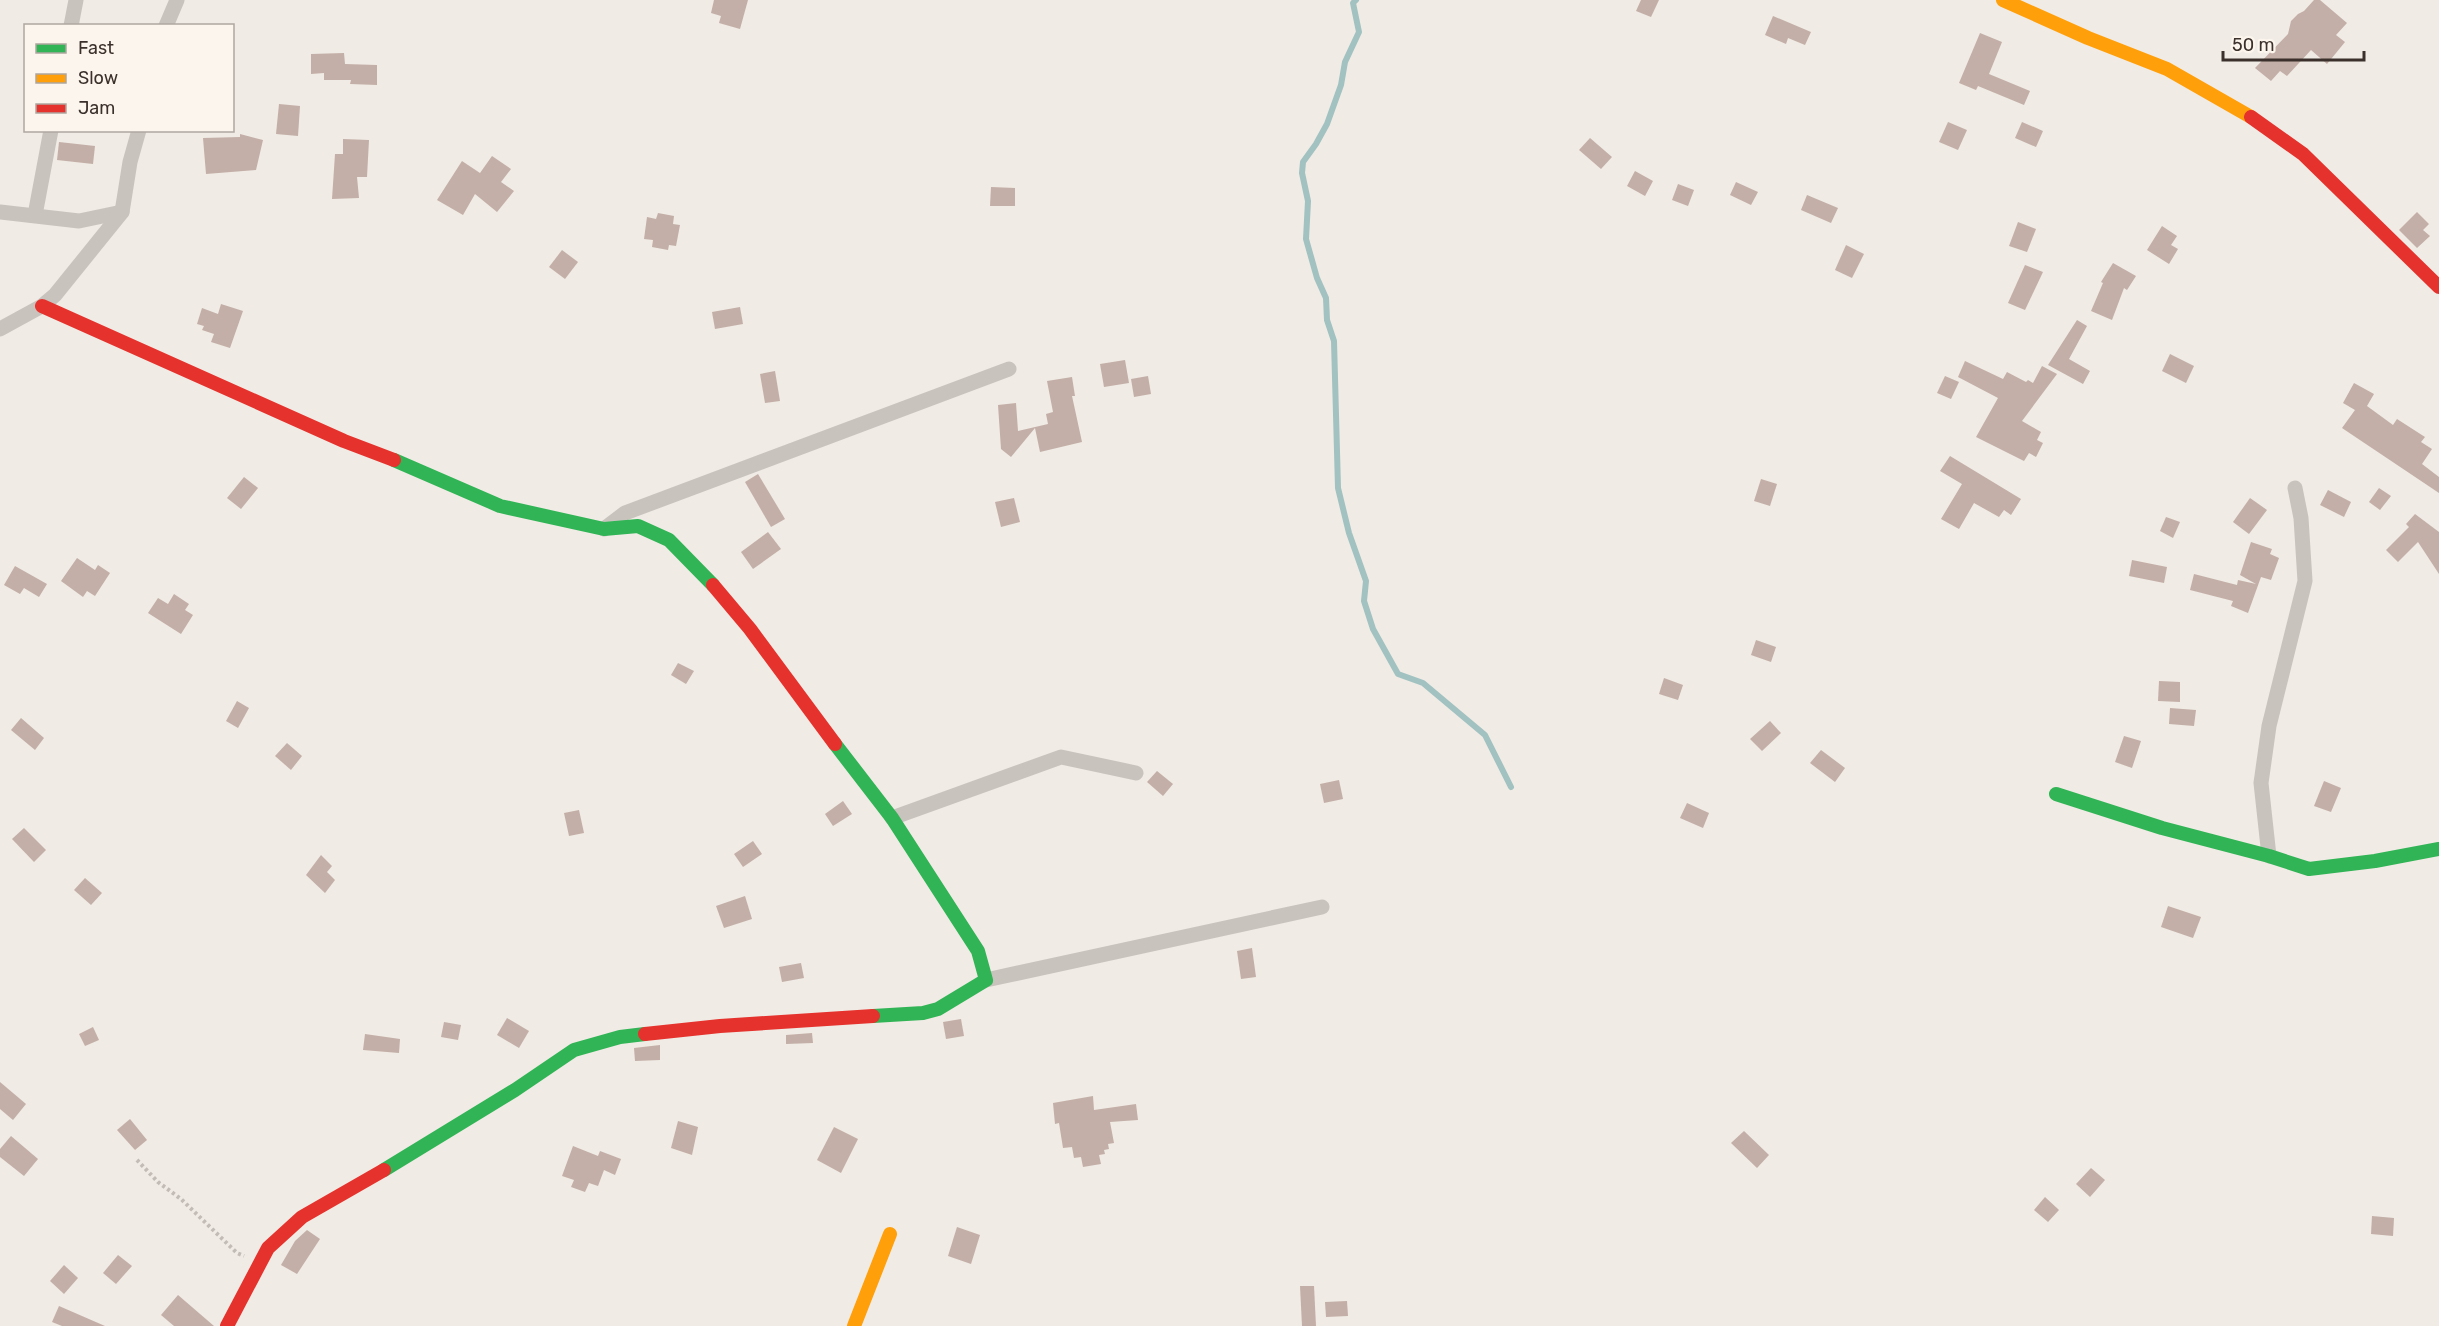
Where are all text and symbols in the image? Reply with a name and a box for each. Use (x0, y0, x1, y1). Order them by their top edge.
legend (24, 24, 234, 132)
scale bar (2223, 24, 2364, 62)
text: 50 m (2232, 34, 2275, 56)
text: Fast (78, 37, 114, 59)
text: Slow (78, 67, 118, 89)
text: Jam (78, 97, 115, 119)

